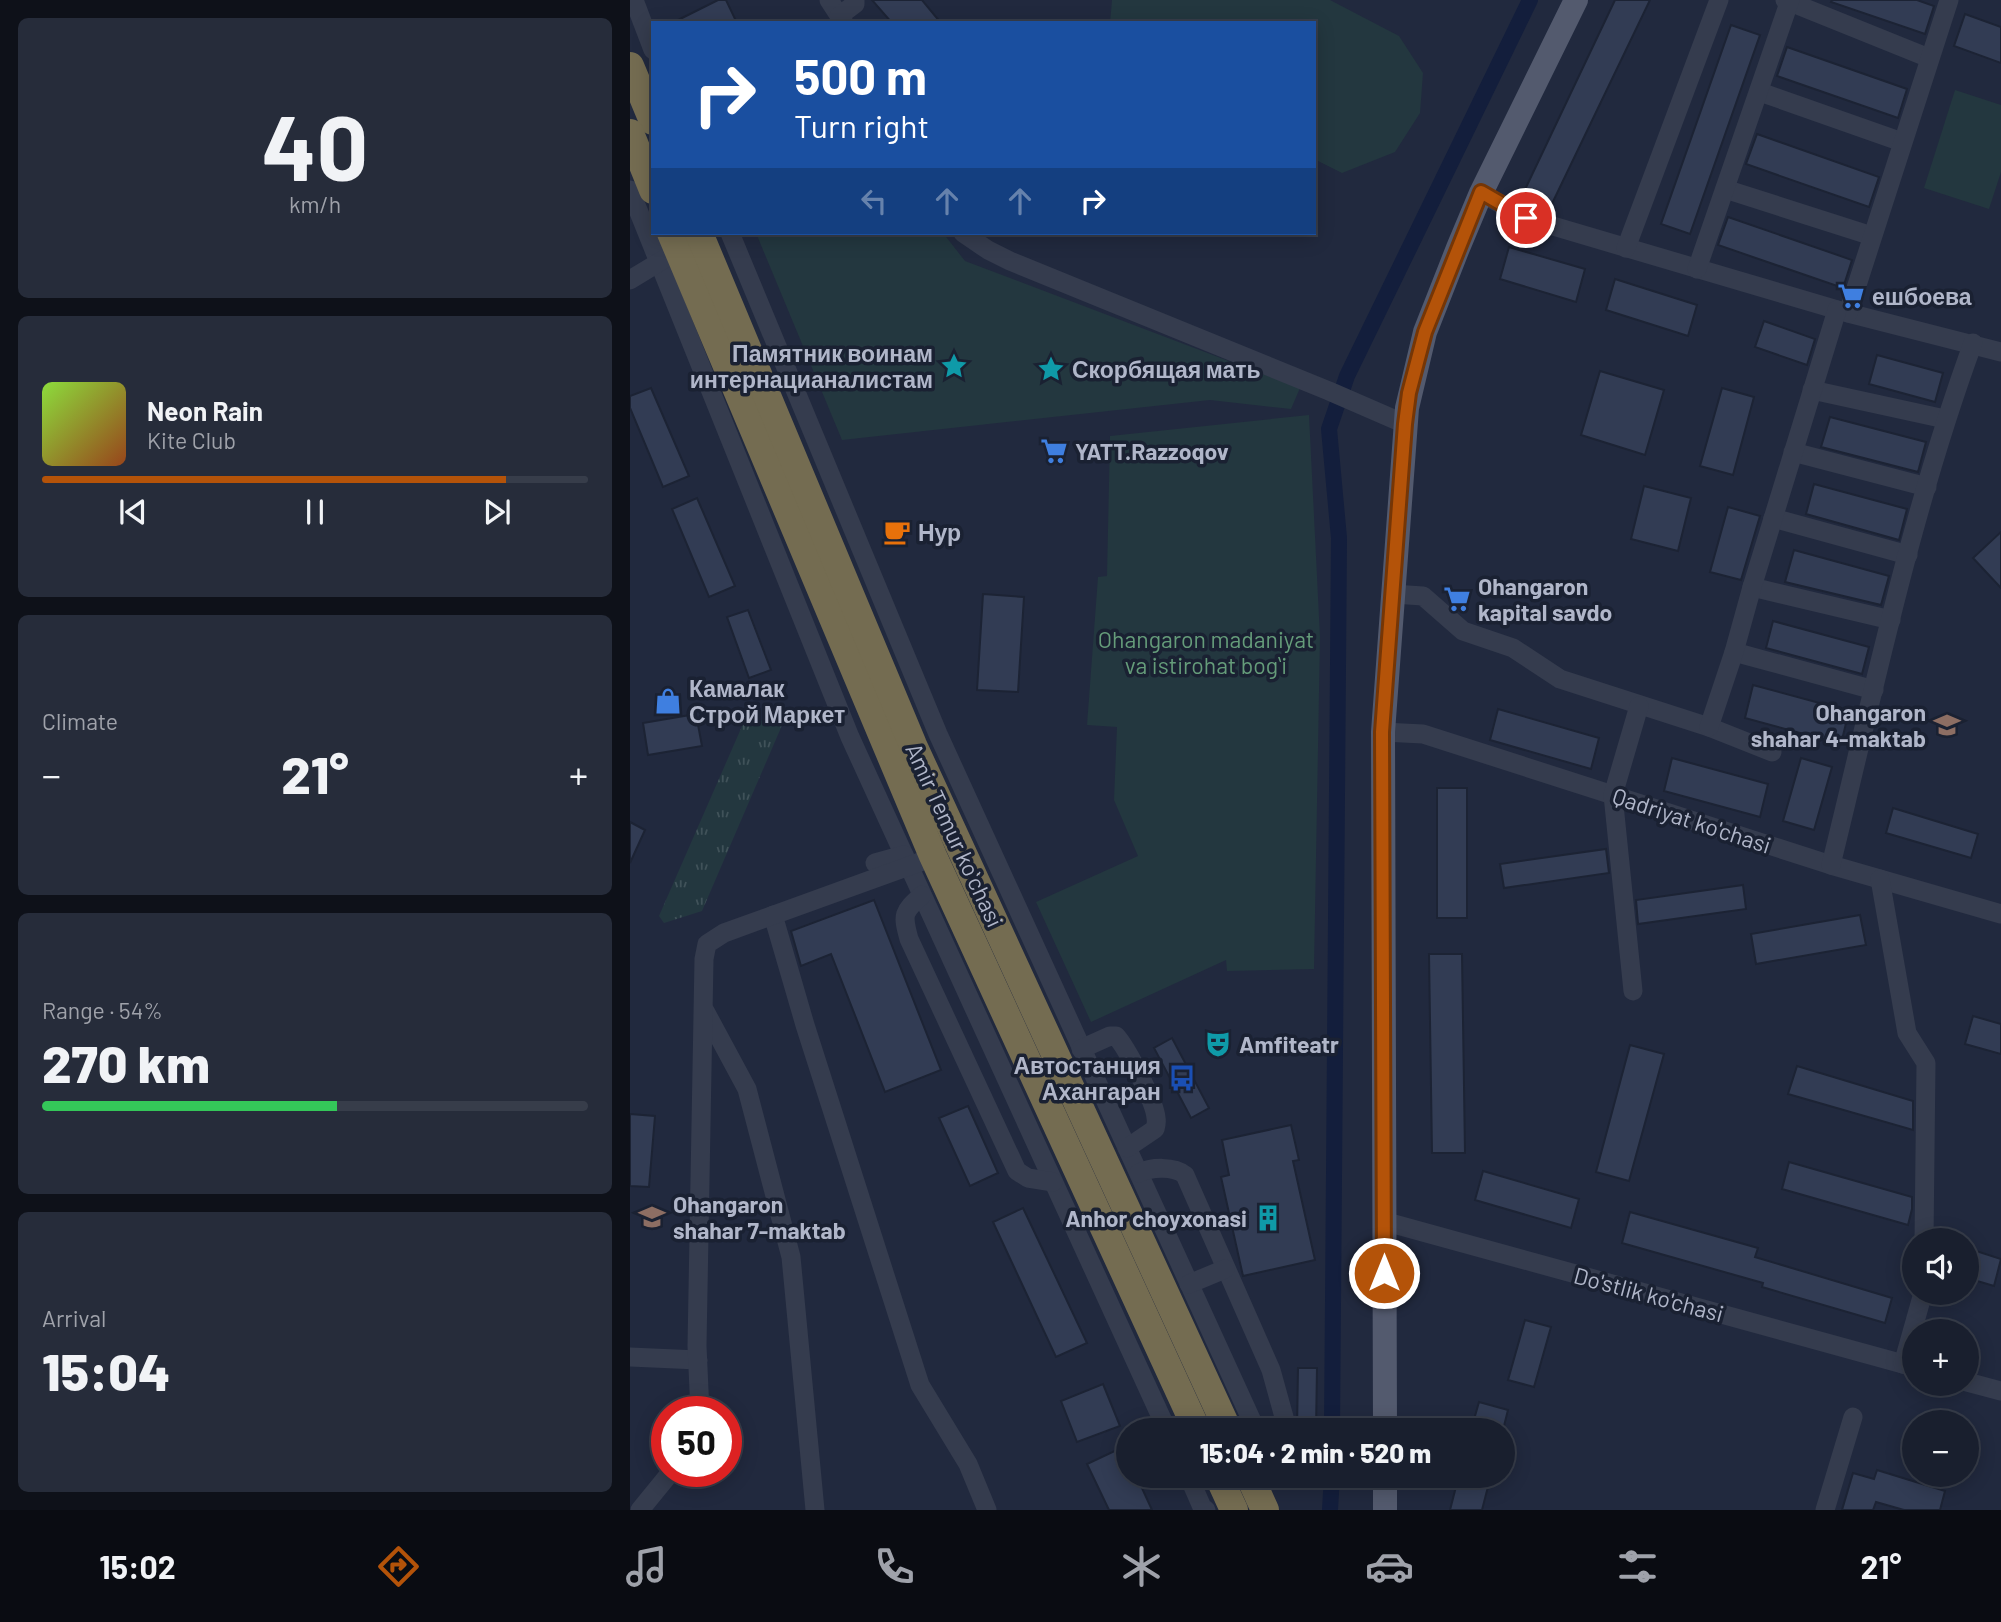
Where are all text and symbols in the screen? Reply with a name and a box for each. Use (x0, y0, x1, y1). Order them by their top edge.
text: 500 m (794, 46, 927, 105)
icon: right (679, 49, 770, 140)
text: 40 (262, 90, 368, 199)
text: Turn right (794, 106, 929, 144)
icon: left (855, 182, 893, 220)
icon: ahead (928, 182, 966, 220)
icon: ahead (1001, 182, 1039, 220)
icon: right (1074, 182, 1112, 220)
pin (1496, 188, 1556, 248)
text: km/h (289, 190, 341, 218)
icon: arrive (1507, 199, 1545, 237)
supermarket icon: ешбоева (1836, 281, 1866, 311)
place label: ешбоева (1872, 282, 1972, 310)
place label: Памятник воинам интернацианалистам (690, 339, 933, 393)
place icon: Памятник воинам интернацианалистам (939, 351, 969, 381)
place icon: Скорбящая мать (1036, 354, 1066, 384)
place label: Скорбящая мать (1072, 355, 1261, 383)
text: Neon Rain (147, 395, 263, 426)
text: Kite Club (147, 426, 236, 454)
supermarket icon: YATT.Razzoqov (1039, 436, 1069, 466)
place label: YATT.Razzoqov (1075, 437, 1229, 465)
icon: previous (114, 493, 152, 531)
icon: pause (296, 493, 334, 531)
icon: next (478, 493, 516, 531)
cafe icon: Нур (882, 517, 912, 547)
place label: Нур (918, 518, 961, 546)
place label: Ohangaron kapital savdo (1478, 572, 1612, 626)
supermarket icon: Ohangaron kapital savdo (1442, 584, 1472, 614)
park label: Ohangaron madaniyat va istirohat bogʻi (1098, 625, 1314, 679)
place label: Камалак Строй Маркет (689, 674, 845, 728)
shop icon: Камалак Строй Маркет (653, 686, 683, 716)
place label: Ohangaron shahar 4-maktab (1751, 698, 1926, 752)
text: Climate (42, 707, 118, 735)
school or university icon: Ohangaron shahar 4-maktab (1932, 710, 1962, 740)
street label: Amir Temur koʻchasi (900, 739, 1010, 931)
text: 21° (281, 742, 349, 804)
text: − (42, 751, 61, 797)
text: + (569, 751, 588, 797)
street label: Qadriyat ko'chasi (1609, 781, 1775, 859)
text: Range · 54% (42, 996, 163, 1024)
theatre icon: Amfiteatr (1203, 1029, 1233, 1059)
place label: Amfiteatr (1239, 1030, 1339, 1058)
text: 270 km (42, 1031, 210, 1093)
place label: Автостанция Ахангаран (1013, 1051, 1161, 1105)
bus stop icon: Автостанция Ахангаран (1167, 1063, 1197, 1093)
place label: Ohangaron shahar 7-maktab (673, 1190, 846, 1244)
school or university icon: Ohangaron shahar 7-maktab (637, 1202, 667, 1232)
building icon: Anhor choyxonasi (1253, 1203, 1283, 1233)
place label: Anhor choyxonasi (1065, 1204, 1247, 1232)
map controls (1902, 1228, 1979, 1487)
button: sound (1902, 1228, 1979, 1305)
position arrow (1347, 1236, 1421, 1310)
street label: Do'stlik ko'chasi (1571, 1261, 1727, 1327)
text: Arrival (42, 1304, 106, 1332)
button: + (1902, 1319, 1979, 1396)
text: 15:04 (42, 1339, 170, 1401)
speed limit sign: 50 (651, 1396, 742, 1487)
button: − (1902, 1410, 1979, 1487)
text: 15:04 · 2 min · 520 m (1200, 1437, 1431, 1468)
icon: directions (374, 1542, 423, 1591)
icon: music (622, 1542, 671, 1591)
icon: phone (870, 1542, 919, 1591)
icon: climate (1117, 1542, 1166, 1591)
icon: car (1365, 1542, 1414, 1591)
icon: filters (1613, 1542, 1662, 1591)
text: 15:02 (99, 1547, 176, 1585)
text: 21° (1861, 1547, 1902, 1585)

